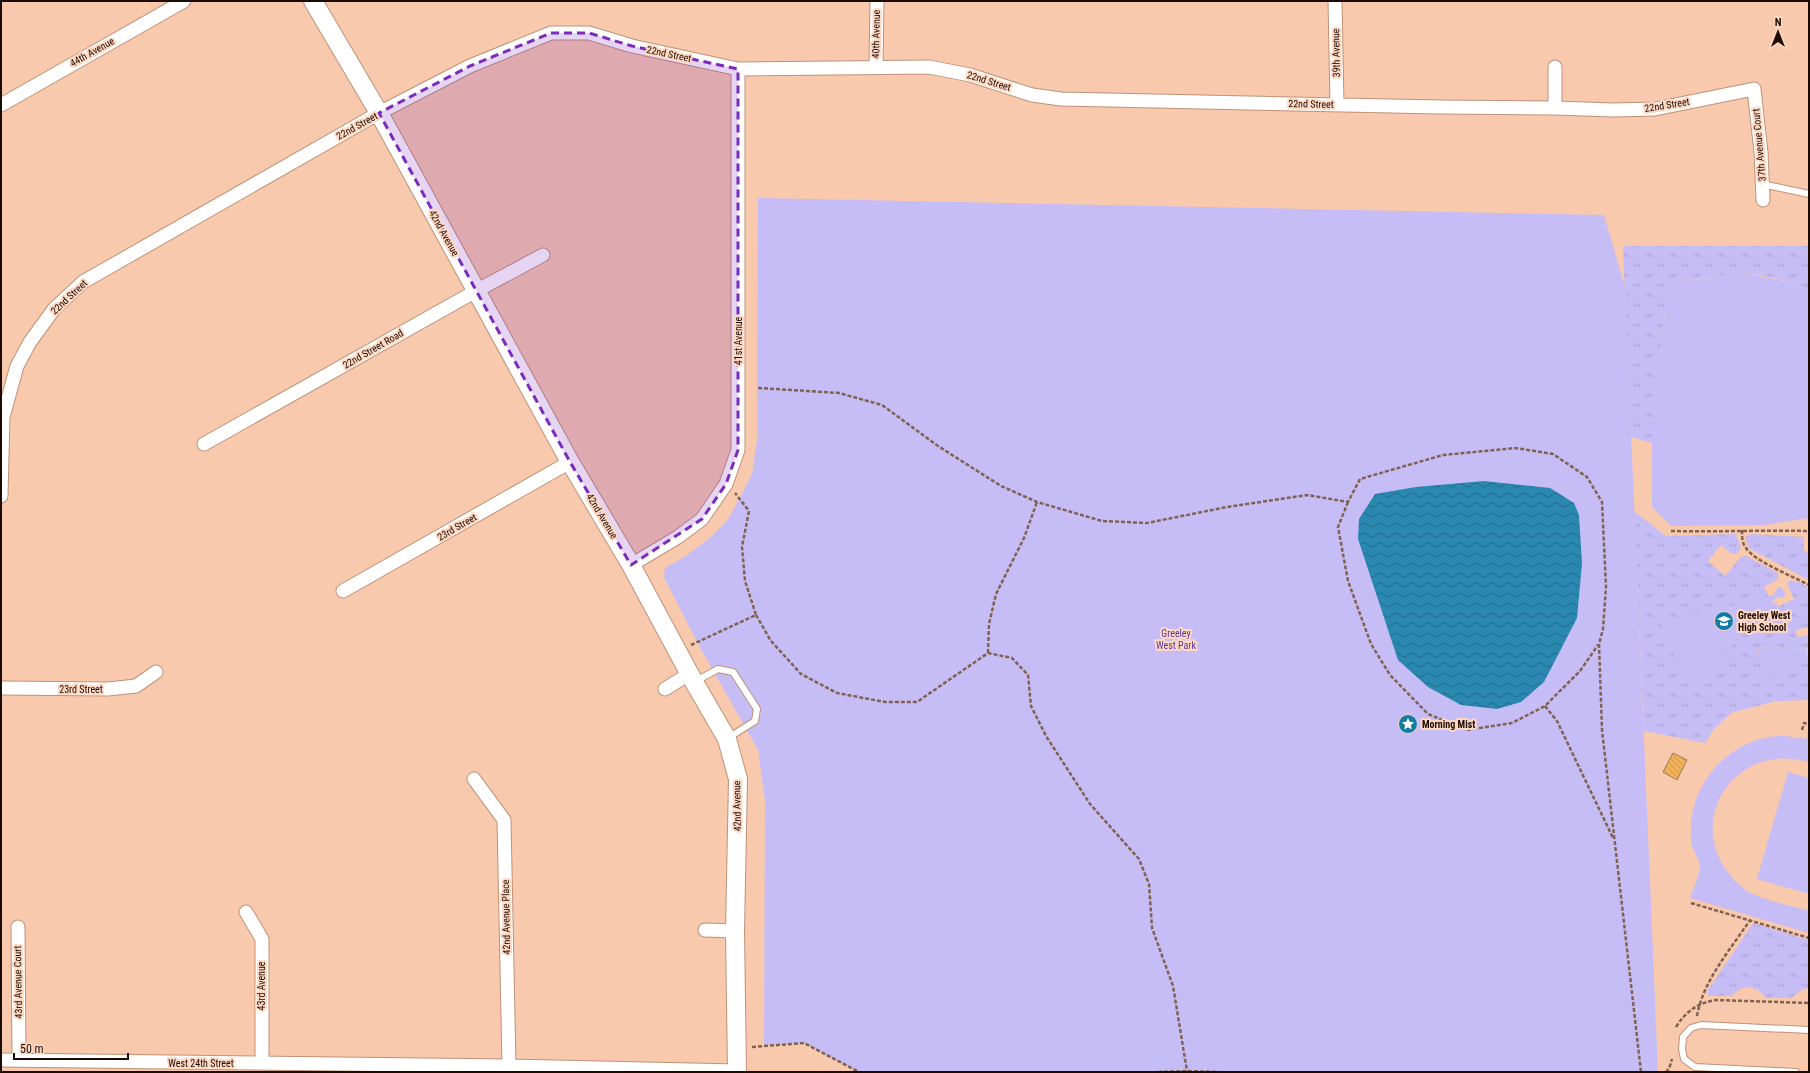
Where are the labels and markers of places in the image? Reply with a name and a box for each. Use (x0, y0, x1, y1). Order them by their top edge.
school or university icon: Greeley West High School (1713, 610, 1735, 632)
place label: Greeley West High School (1738, 610, 1790, 633)
place icon: Morning Mist (1397, 713, 1419, 735)
place label: Morning Mist (1422, 719, 1475, 730)

